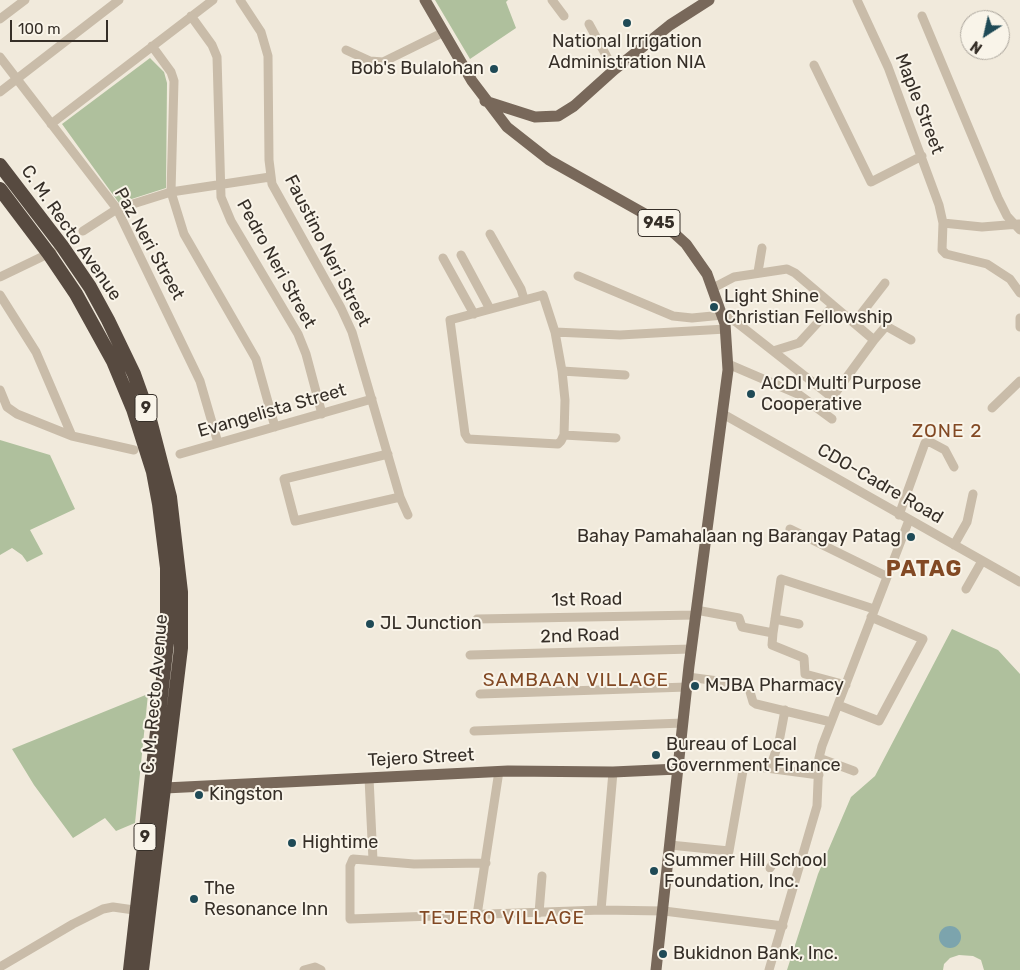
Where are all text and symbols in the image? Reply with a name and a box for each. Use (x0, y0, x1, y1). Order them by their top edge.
scale bar (12, 10, 110, 42)
north arrow (960, 10, 1010, 60)
marker: National Irrigation Administration NIA (621, 17, 633, 29)
text: 100 m (18, 20, 60, 38)
place label: National Irrigation Administration NIA (548, 31, 706, 74)
text: N (968, 37, 986, 57)
street label: Maple Street (890, 51, 948, 157)
place label: Bob's Bulalohan (351, 58, 484, 80)
marker: Bob's Bulalohan (488, 63, 500, 75)
street label: C. M. Recto Avenue (16, 161, 126, 305)
street label: Faustino Neri Street (279, 172, 375, 330)
street label: Paz Neri Street (109, 184, 189, 304)
street label: Pedro Neri Street (232, 196, 320, 332)
road number: 945 (638, 210, 680, 237)
place label: Light Shine Christian Fellowship (724, 286, 893, 328)
marker: Light Shine Christian Fellowship (708, 301, 720, 313)
place label: ACDI Multi Purpose Cooperative (761, 373, 921, 416)
street label: Evangelista Street (195, 379, 349, 443)
marker: ACDI Multi Purpose Cooperative (745, 388, 757, 400)
road number: 9 (135, 394, 157, 422)
district label: ZONE 2 (911, 421, 983, 443)
street label: CDO-Cadre Road (813, 439, 947, 529)
place label: Bahay Pamahalaan ng Barangay Patag (577, 526, 901, 548)
marker: Bahay Pamahalaan ng Barangay Patag (905, 531, 917, 543)
district label: PATAG (885, 557, 963, 583)
street label: 1st Road (551, 589, 623, 611)
street label: C. M. Recto Avenue (137, 613, 173, 775)
place label: JL Junction (380, 613, 482, 635)
marker: JL Junction (364, 618, 376, 630)
street label: 2nd Road (540, 624, 620, 648)
district label: SAMBAAN VILLAGE (481, 670, 671, 692)
place label: MJBA Pharmacy (705, 675, 844, 697)
marker: MJBA Pharmacy (689, 680, 701, 692)
place label: Bureau of Local Government Finance (666, 734, 841, 776)
street label: Tejero Street (367, 744, 475, 772)
marker: Bureau of Local Government Finance (650, 749, 662, 761)
place label: Kingston (209, 784, 283, 806)
marker: Kingston (193, 789, 205, 801)
road number: 9 (134, 824, 156, 850)
place label: Hightime (302, 832, 378, 854)
marker: Hightime (286, 837, 298, 849)
place label: Summer Hill School Foundation, Inc. (664, 850, 827, 892)
marker: Summer Hill School Foundation, Inc. (648, 865, 660, 877)
place label: The Resonance Inn (204, 878, 328, 921)
marker: The Resonance Inn (188, 893, 200, 905)
district label: TEJERO VILLAGE (417, 908, 587, 930)
place label: Bukidnon Bank, Inc. (673, 943, 838, 965)
marker: Bukidnon Bank, Inc. (657, 948, 669, 960)

